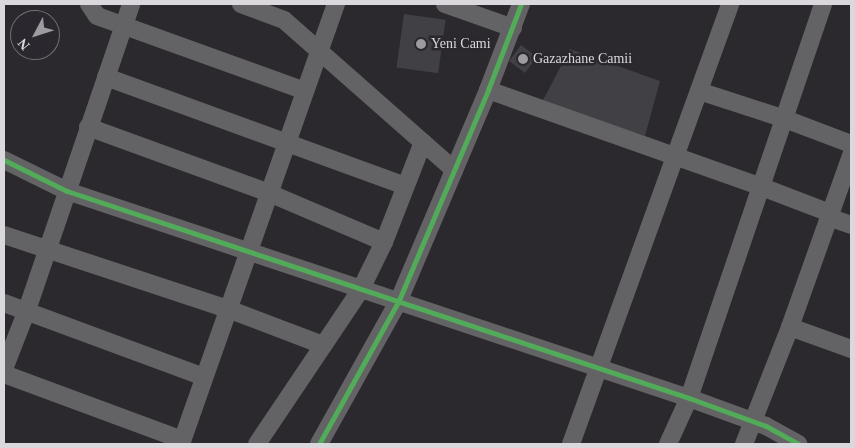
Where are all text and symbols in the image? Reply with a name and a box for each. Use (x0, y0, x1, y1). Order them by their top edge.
north arrow (10, 10, 60, 60)
text: N (15, 36, 33, 53)
place label: Yeni Cami (431, 36, 491, 52)
marker: Yeni Cami (415, 38, 427, 50)
place label: Gazazhane Camii (533, 51, 632, 67)
marker: Gazazhane Camii (517, 53, 529, 65)

